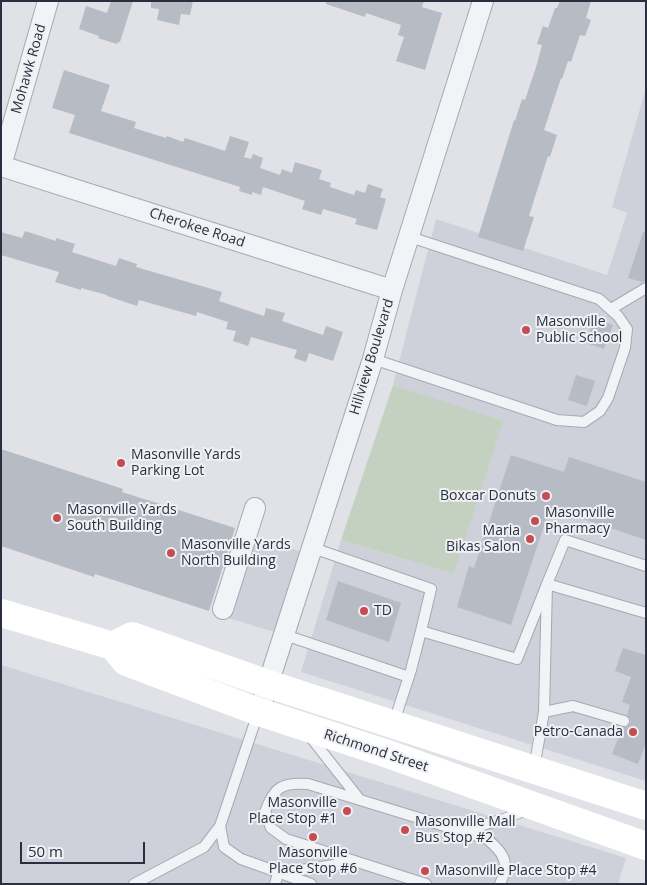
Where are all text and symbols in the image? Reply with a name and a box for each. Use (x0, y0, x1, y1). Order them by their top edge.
street label: Mohawk Road (8, 22, 50, 116)
street label: Cherokee Road (147, 205, 247, 251)
street label: Hillview Boulevard (346, 297, 398, 417)
place label: Masonville Public School (536, 314, 622, 347)
marker: Masonville Public School (520, 324, 532, 336)
place label: Masonville Yards Parking Lot (131, 447, 241, 480)
marker: Masonville Yards Parking Lot (115, 457, 127, 469)
place label: Boxcar Donuts (440, 488, 536, 504)
marker: Boxcar Donuts (540, 490, 552, 502)
place label: Masonville Yards South Building (67, 502, 177, 534)
place label: Masonville Pharmacy (545, 505, 615, 538)
marker: Masonville Yards South Building (51, 512, 63, 524)
marker: Masonville Pharmacy (529, 515, 541, 527)
place label: Maria Bikas Salon (446, 523, 520, 556)
marker: Maria Bikas Salon (524, 533, 536, 545)
place label: Masonville Yards North Building (181, 537, 291, 570)
marker: Masonville Yards North Building (165, 547, 177, 559)
place label: TD (374, 603, 392, 619)
marker: TD (358, 605, 370, 617)
place label: Petro-Canada (534, 724, 623, 740)
street label: Richmond Street (322, 726, 430, 776)
marker: Petro-Canada (627, 726, 639, 738)
place label: Masonville Place Stop #1 (249, 795, 337, 828)
marker: Masonville Place Stop #1 (341, 805, 353, 817)
place label: Masonville Mall Bus Stop #2 (415, 814, 516, 846)
marker: Masonville Mall Bus Stop #2 (399, 824, 411, 836)
marker: Masonville Place Stop #6 (307, 831, 319, 843)
scale bar (22, 832, 148, 864)
text: 50 m (28, 841, 63, 861)
place label: Masonville Place Stop #6 (269, 845, 357, 878)
place label: Masonville Place Stop #4 (435, 863, 596, 879)
marker: Masonville Place Stop #4 (419, 865, 431, 877)

